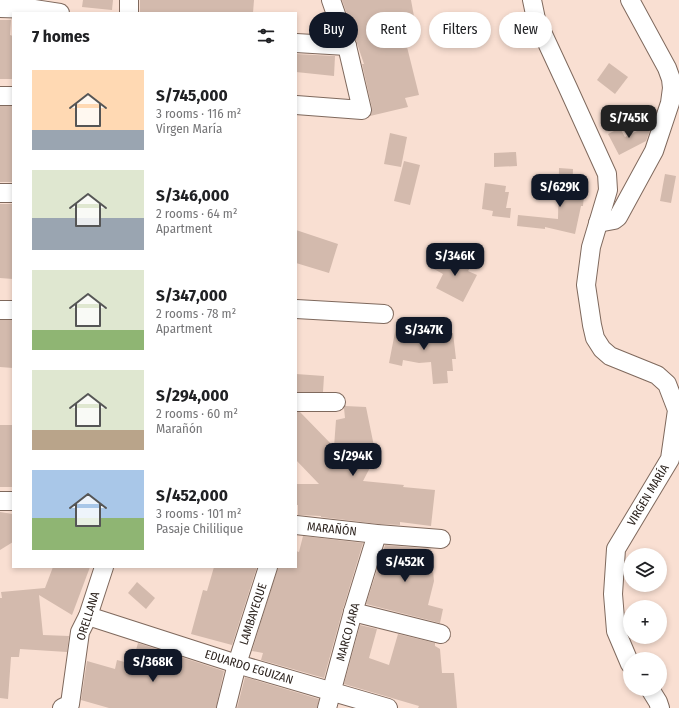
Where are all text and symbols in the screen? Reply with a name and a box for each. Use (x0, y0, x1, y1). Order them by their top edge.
chip: Buy (309, 12, 358, 48)
chip: Rent (366, 12, 421, 48)
chip: Filters (429, 12, 491, 48)
chip: New (499, 12, 552, 48)
icon: filters (255, 25, 277, 47)
text: 7 homes (32, 26, 90, 47)
text: S/745,000 (156, 85, 228, 106)
icon: home (64, 86, 112, 134)
pin: S/745K (596, 105, 662, 139)
text: 3 rooms · 116 m² (156, 106, 241, 121)
text: S/745K (610, 110, 648, 125)
text: Virgen María (156, 121, 222, 136)
pin: S/629K (527, 174, 593, 208)
text: S/629K (540, 179, 580, 194)
text: S/346,000 (156, 185, 229, 206)
icon: home (64, 186, 112, 234)
text: 2 rooms · 64 m² (156, 206, 237, 221)
text: Apartment (156, 221, 212, 236)
pin: S/346K (422, 243, 488, 277)
text: S/346K (435, 248, 475, 263)
text: S/347,000 (156, 285, 227, 306)
icon: home (64, 286, 112, 334)
text: 2 rooms · 78 m² (156, 306, 236, 321)
pin: S/347K (391, 317, 457, 351)
text: Apartment (156, 321, 212, 336)
text: S/347K (405, 322, 443, 337)
text: S/294,000 (156, 385, 229, 406)
icon: home (64, 386, 112, 434)
text: 2 rooms · 60 m² (156, 406, 238, 421)
text: Marañón (156, 421, 203, 436)
pin: S/294K (320, 443, 386, 477)
text: S/294K (333, 448, 373, 463)
street label: VIRGEN MARÍA (623, 461, 672, 528)
text: S/452,000 (156, 485, 228, 506)
icon: home (64, 486, 112, 534)
text: 3 rooms · 101 m² (156, 506, 241, 521)
street label: MARAÑÓN (306, 518, 358, 539)
text: Pasaje Chililique (156, 521, 243, 536)
map controls (623, 548, 667, 696)
button: layers (623, 548, 667, 592)
pin: S/452K (372, 549, 438, 583)
text: S/452K (386, 554, 424, 569)
street label: LAMBAYEQUE (236, 581, 270, 647)
street label: ORELLANA (74, 589, 103, 642)
button: + (623, 600, 667, 644)
street label: MARCO JARA (333, 601, 363, 663)
street label: EDUARDO EGUIZAN (203, 647, 295, 687)
pin: S/368K (120, 649, 186, 683)
button: − (623, 652, 667, 696)
text: S/368K (133, 654, 173, 669)

